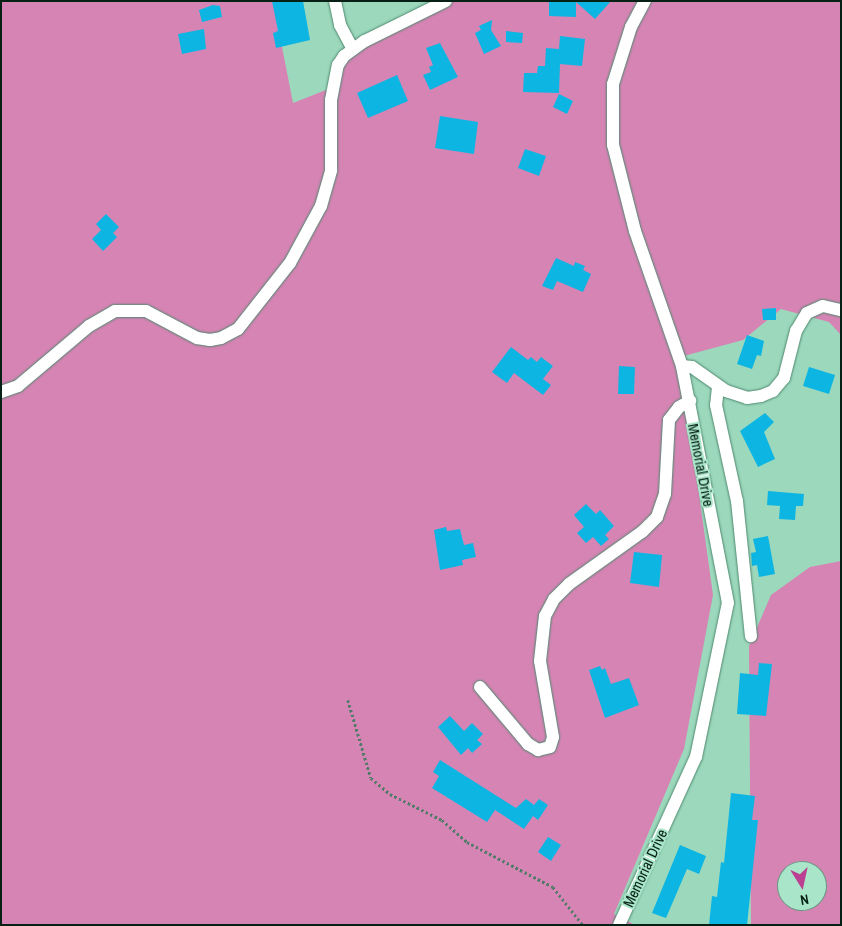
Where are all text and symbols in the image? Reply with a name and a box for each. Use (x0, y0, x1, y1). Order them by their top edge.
street label: Memorial Drive (684, 422, 718, 508)
street label: Memorial Drive (619, 826, 671, 910)
north arrow (777, 861, 827, 911)
text: N (799, 890, 810, 909)

